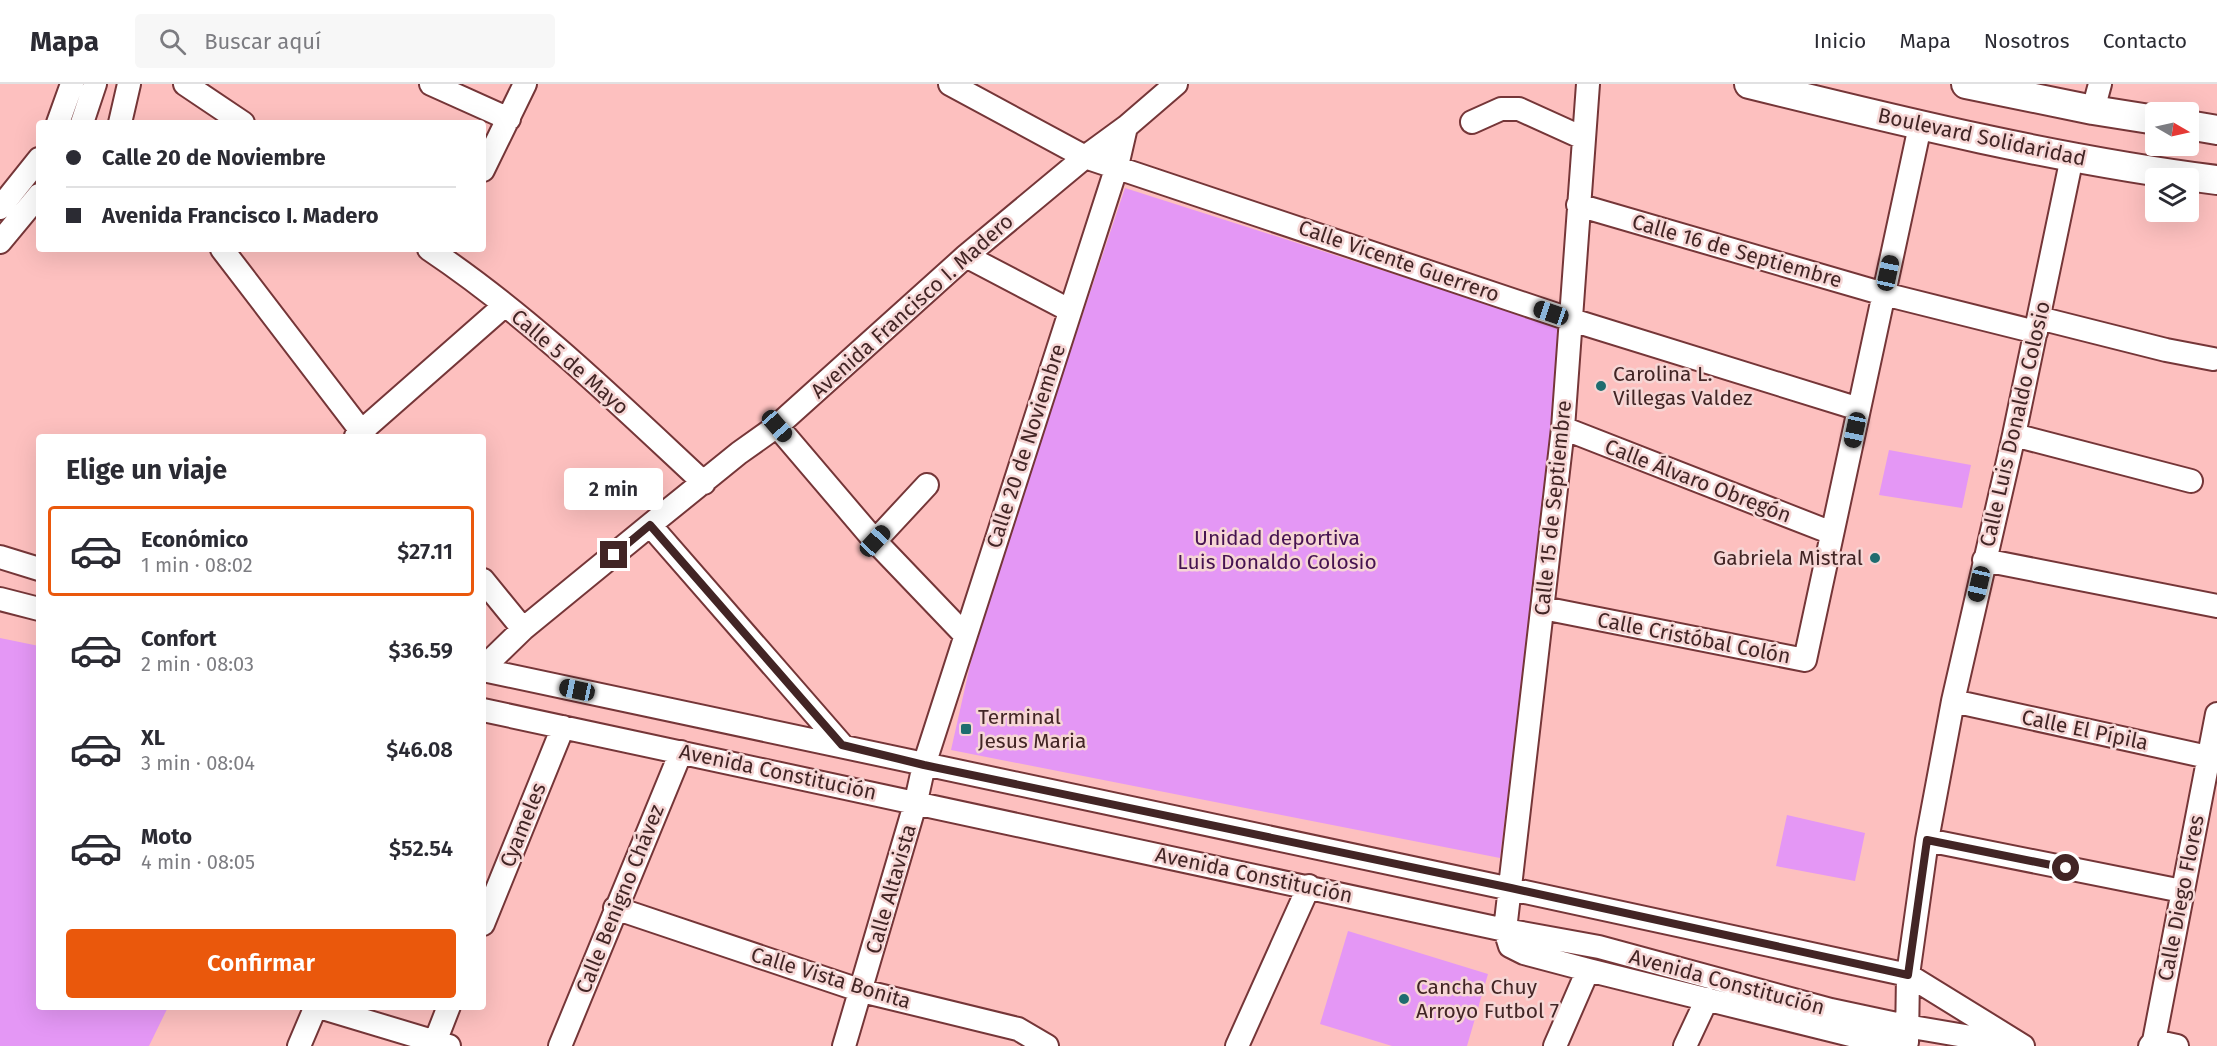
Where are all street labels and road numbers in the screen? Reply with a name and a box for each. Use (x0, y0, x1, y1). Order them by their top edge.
street label: Boulevard Solidaridad (1876, 102, 2088, 172)
street label: Avenida Francisco I. Madero (805, 208, 1019, 404)
street label: Calle 16 de Septiembre (1629, 209, 1845, 293)
street label: Calle Vicente Guerrero (1295, 214, 1503, 308)
street label: Calle Luis Donaldo Colosio (1974, 299, 2056, 549)
street label: Calle 5 de Mayo (506, 304, 634, 420)
street label: Calle 20 de Noviembre (981, 341, 1071, 551)
street label: Calle 15 de Septiembre (1529, 399, 1577, 617)
street label: Calle Álvaro Obregón (1601, 433, 1795, 529)
street label: Calle Cristóbal Colón (1595, 607, 1793, 669)
street label: Calle El Pípila (2019, 704, 2151, 756)
street label: Avenida Constitución (677, 738, 879, 806)
street label: Cyameles (494, 779, 552, 871)
street label: Calle Benigno Chávez (570, 801, 670, 997)
street label: Calle Diego Flores (2152, 813, 2210, 983)
street label: Calle Altavista (860, 821, 922, 957)
street label: Avenida Constitución (1153, 841, 1355, 909)
street label: Calle Vista Bonita (748, 941, 914, 1015)
street label: Avenida Constitución (1627, 943, 1827, 1021)

